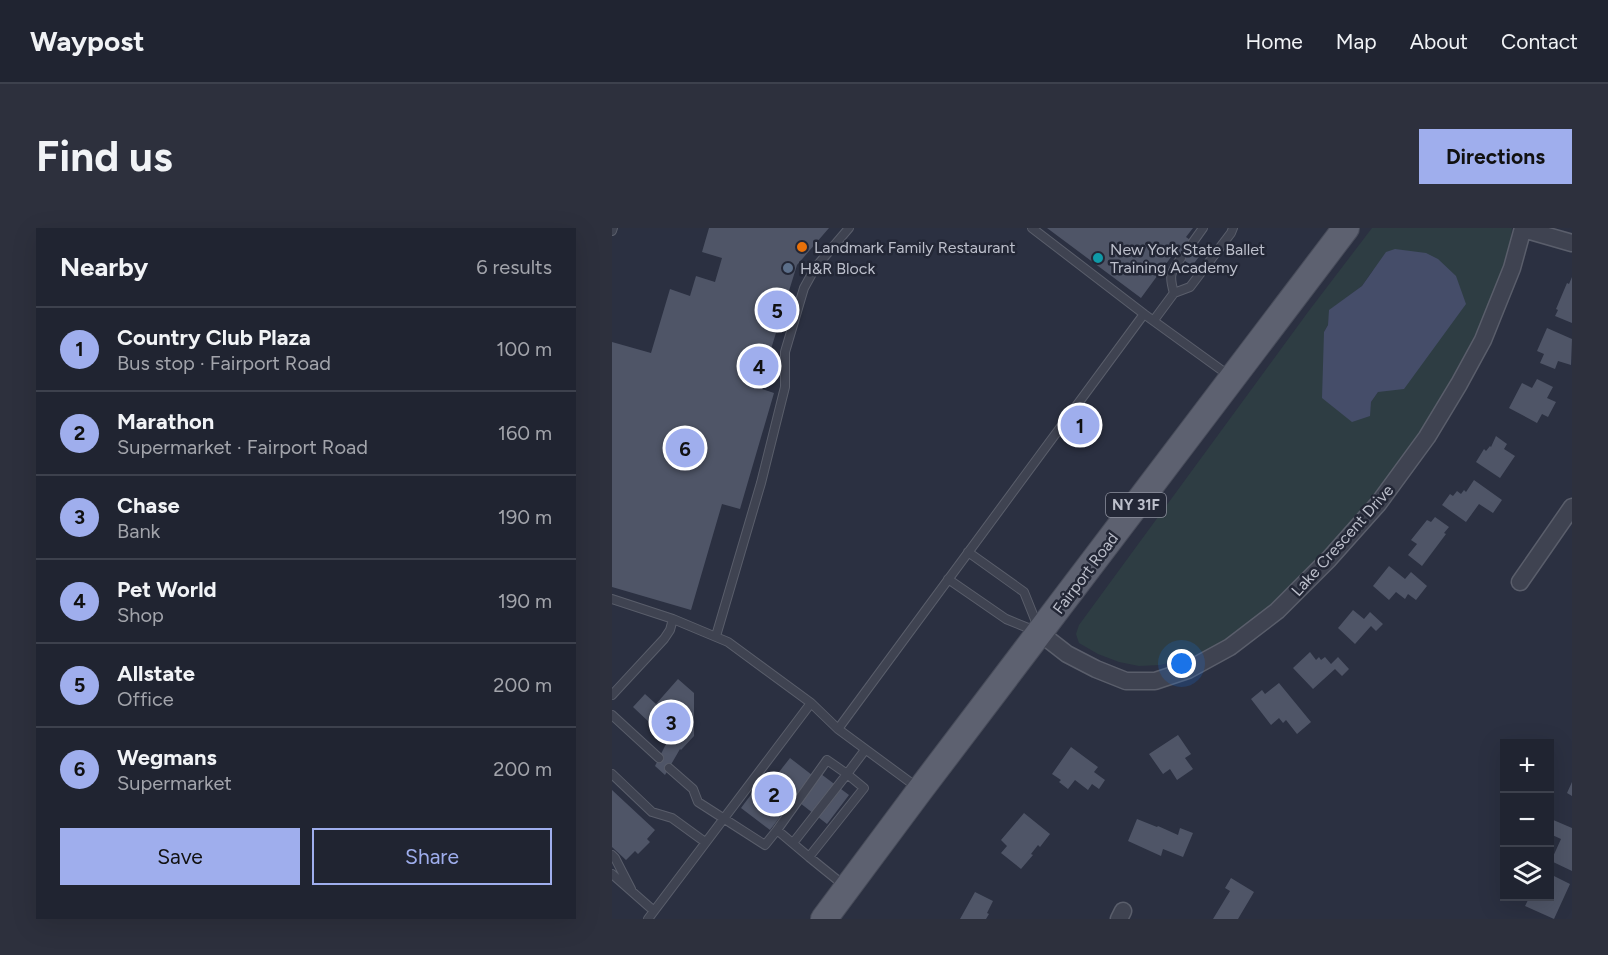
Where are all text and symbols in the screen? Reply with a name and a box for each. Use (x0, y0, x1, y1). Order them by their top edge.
text: Waypost (30, 24, 144, 58)
text: Home (1246, 29, 1303, 54)
text: Map (1336, 29, 1377, 54)
text: About (1410, 29, 1468, 54)
text: Contact (1501, 29, 1578, 54)
button: Directions (1419, 129, 1572, 184)
text: Find us (36, 131, 173, 182)
place label: Landmark Family Restaurant (814, 238, 1016, 257)
marker: Landmark Family Restaurant (795, 240, 809, 254)
place label: New York State Ballet Training Academy (1110, 240, 1265, 277)
text: Nearby (60, 251, 148, 283)
marker: New York State Ballet Training Academy (1091, 251, 1105, 265)
text: 6 results (476, 255, 552, 279)
place label: H&R Block (800, 259, 876, 278)
marker: H&R Block (781, 261, 795, 275)
pin: 5 (758, 288, 796, 332)
text: Country Club Plaza (117, 324, 311, 351)
text: 1 (75, 337, 84, 361)
text: 100 m (496, 337, 552, 361)
pin: 4 (740, 344, 778, 388)
text: Bus stop · Fairport Road (117, 351, 331, 375)
pin: 1 (1060, 402, 1100, 448)
text: Marathon (117, 408, 214, 435)
text: 2 (74, 421, 85, 445)
text: 160 m (498, 421, 552, 445)
pin: 6 (666, 426, 704, 470)
text: Supermarket · Fairport Road (117, 435, 368, 459)
street label: Lake Crescent Drive (1287, 481, 1398, 600)
text: Chase (117, 492, 180, 519)
road number: NY 31F (1106, 493, 1166, 517)
text: 3 (74, 505, 85, 529)
text: 190 m (498, 505, 552, 529)
text: Bank (117, 519, 160, 543)
street label: Fairport Road (1049, 529, 1122, 618)
text: Pet World (117, 576, 217, 603)
text: 4 (73, 589, 86, 613)
text: 190 m (498, 589, 552, 613)
text: Shop (117, 603, 164, 627)
your location (1167, 649, 1196, 678)
text: Allstate (117, 660, 195, 687)
text: 5 (74, 673, 85, 697)
text: 200 m (493, 673, 552, 697)
text: Office (117, 687, 174, 711)
pin: 3 (652, 700, 690, 744)
map controls (1500, 739, 1554, 901)
button: + (1500, 739, 1554, 793)
text: Wegmans (117, 744, 217, 771)
text: 6 (74, 757, 85, 781)
text: 200 m (493, 757, 552, 781)
text: Supermarket (117, 771, 232, 795)
pin: 2 (754, 772, 794, 816)
button: − (1500, 793, 1554, 847)
button: Save (60, 828, 300, 885)
button: Share (312, 828, 552, 885)
button: layers (1500, 847, 1554, 901)

